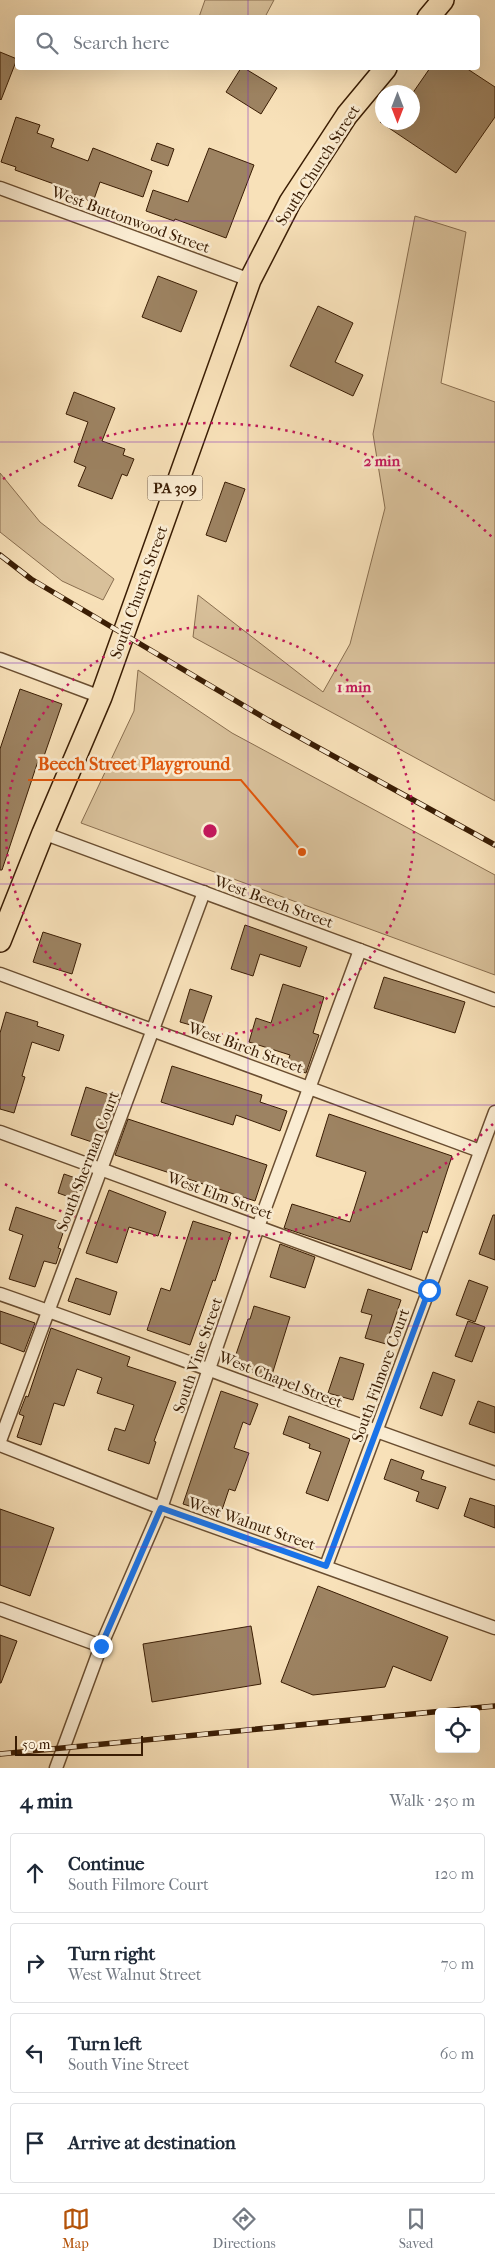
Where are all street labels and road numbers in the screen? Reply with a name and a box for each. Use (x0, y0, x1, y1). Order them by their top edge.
street label: South Church Street (271, 101, 364, 229)
street label: West Buttonwood Street (48, 182, 213, 257)
road number: PA 309 (148, 476, 202, 500)
street label: South Church Street (106, 523, 171, 661)
street label: West Beech Street (211, 871, 336, 932)
street label: West Birch Street (185, 1017, 306, 1077)
street label: South Sherman Court (52, 1088, 123, 1234)
street label: West Elm Street (164, 1167, 275, 1223)
street label: South Vine Street (169, 1294, 226, 1416)
street label: South Filmore Court (347, 1306, 414, 1445)
street label: West Chapel Street (215, 1347, 346, 1412)
street label: West Walnut Street (185, 1492, 318, 1554)

